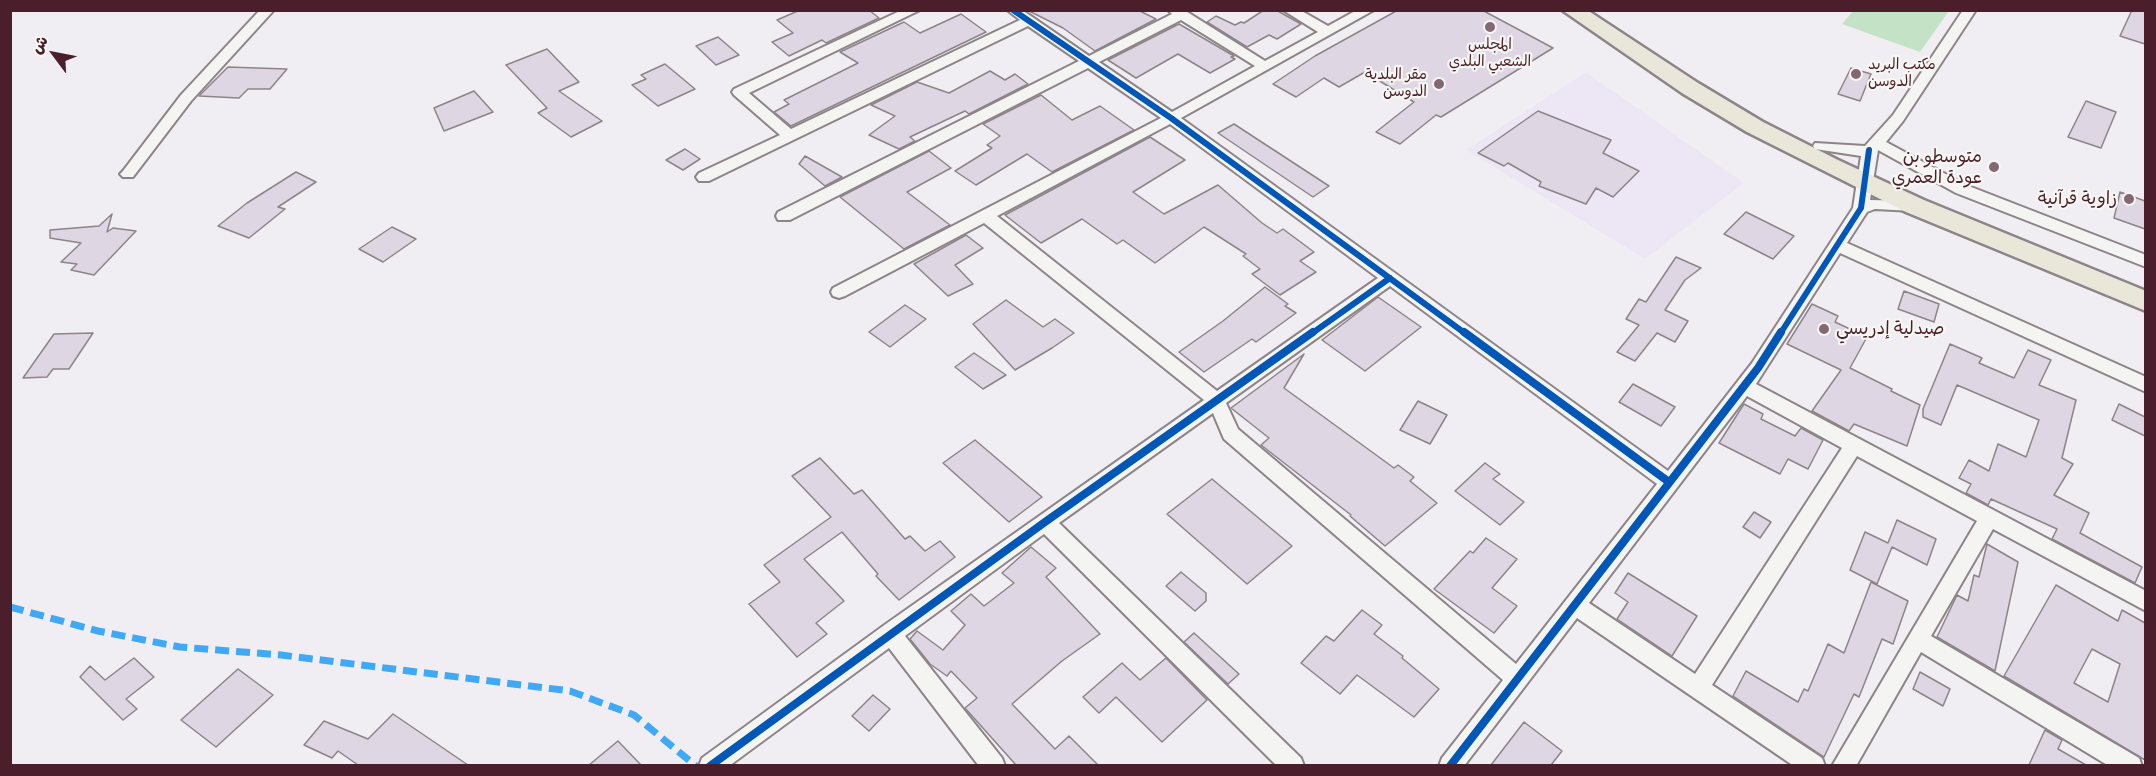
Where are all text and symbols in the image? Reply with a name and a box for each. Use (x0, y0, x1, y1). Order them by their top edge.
marker: المجلس الشعبي البلدي (1483, 20, 1497, 34)
north arrow (24, 24, 84, 84)
text: ش (25, 31, 53, 58)
place label: المجلس الشعبي البلدي (1449, 36, 1531, 71)
place label: مكتب البريد الدوسن (1868, 56, 1936, 91)
place label: مقر البلدية الدوسن (1365, 66, 1427, 101)
marker: مكتب البريد الدوسن (1849, 67, 1863, 81)
marker: مقر البلدية الدوسن (1432, 77, 1446, 91)
place label: متوسطو بن عودة العمري (1892, 146, 1982, 188)
marker: متوسطو بن عودة العمري (1987, 160, 2001, 174)
place label: زاوية قرآنية (2038, 188, 2117, 210)
marker: زاوية قرآنية (2122, 192, 2136, 206)
place label: صيدلية إدريسي (1836, 318, 1944, 340)
marker: صيدلية إدريسي (1817, 322, 1831, 336)

